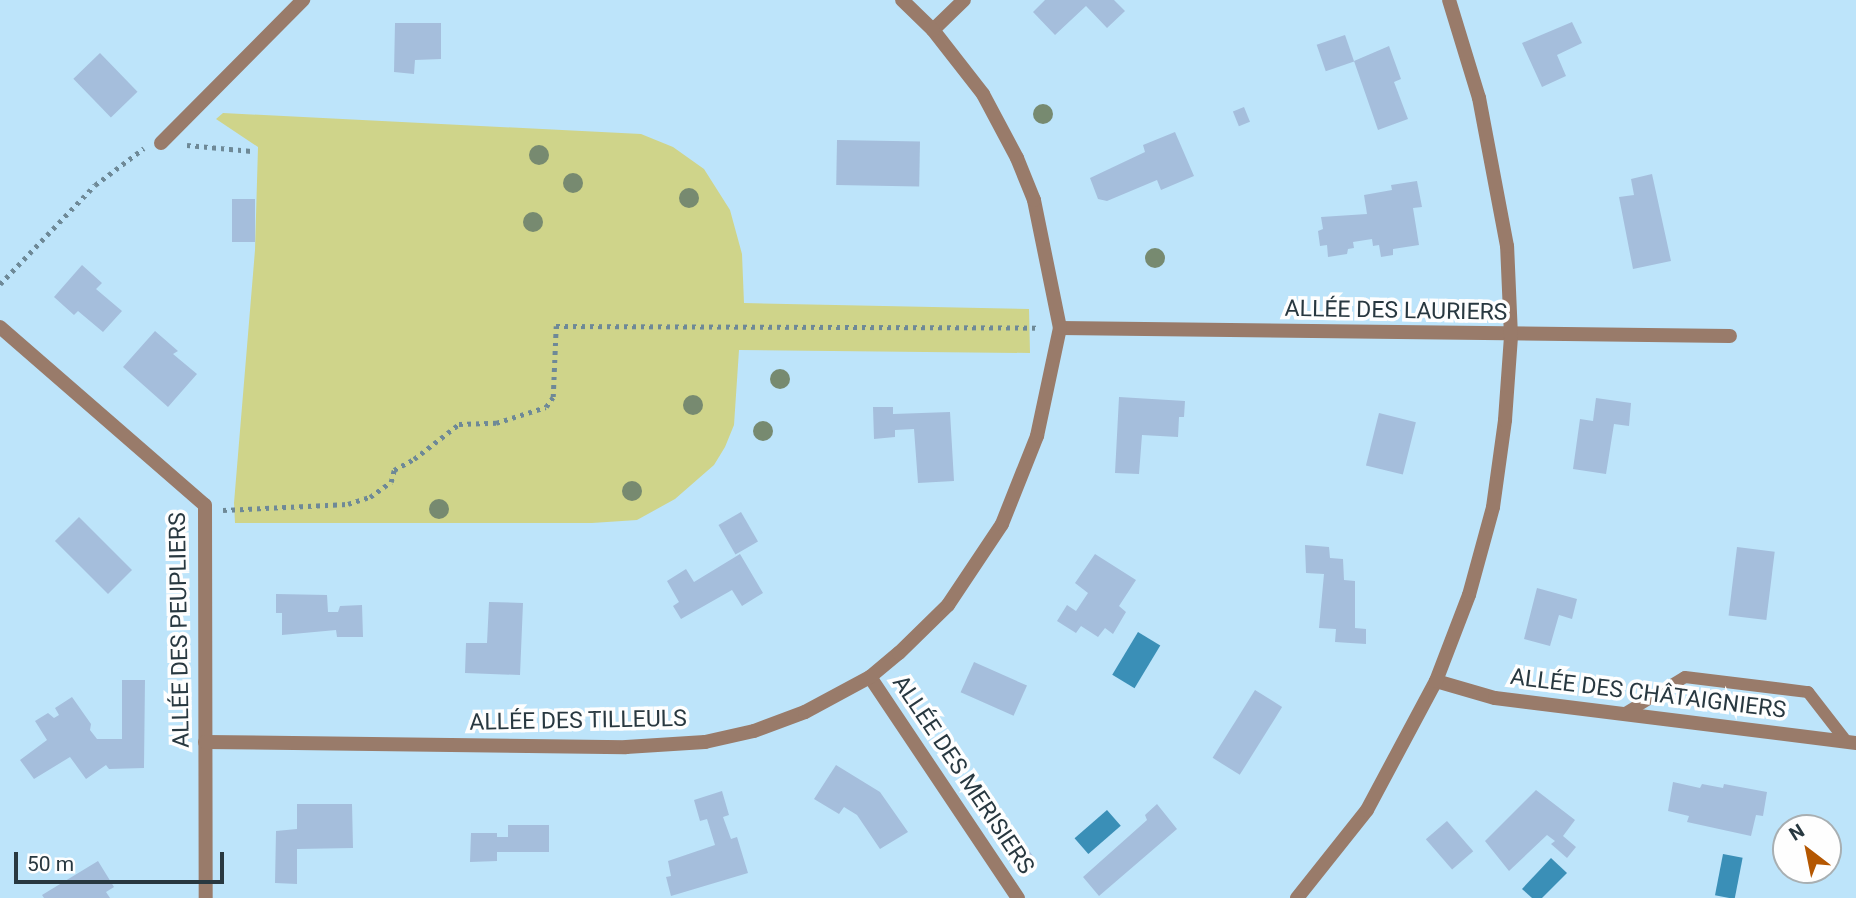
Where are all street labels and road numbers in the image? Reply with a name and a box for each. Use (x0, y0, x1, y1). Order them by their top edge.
street label: ALLÉE DES LAURIERS (1284, 295, 1508, 327)
street label: ALLÉE DES PEUPLIERS (164, 512, 196, 748)
street label: ALLÉE DES CHÂTAIGNIERS (1509, 663, 1787, 725)
street label: ALLÉE DES MERISIERS (886, 670, 1040, 880)
street label: ALLÉE DES TILLEULS (469, 705, 687, 737)

